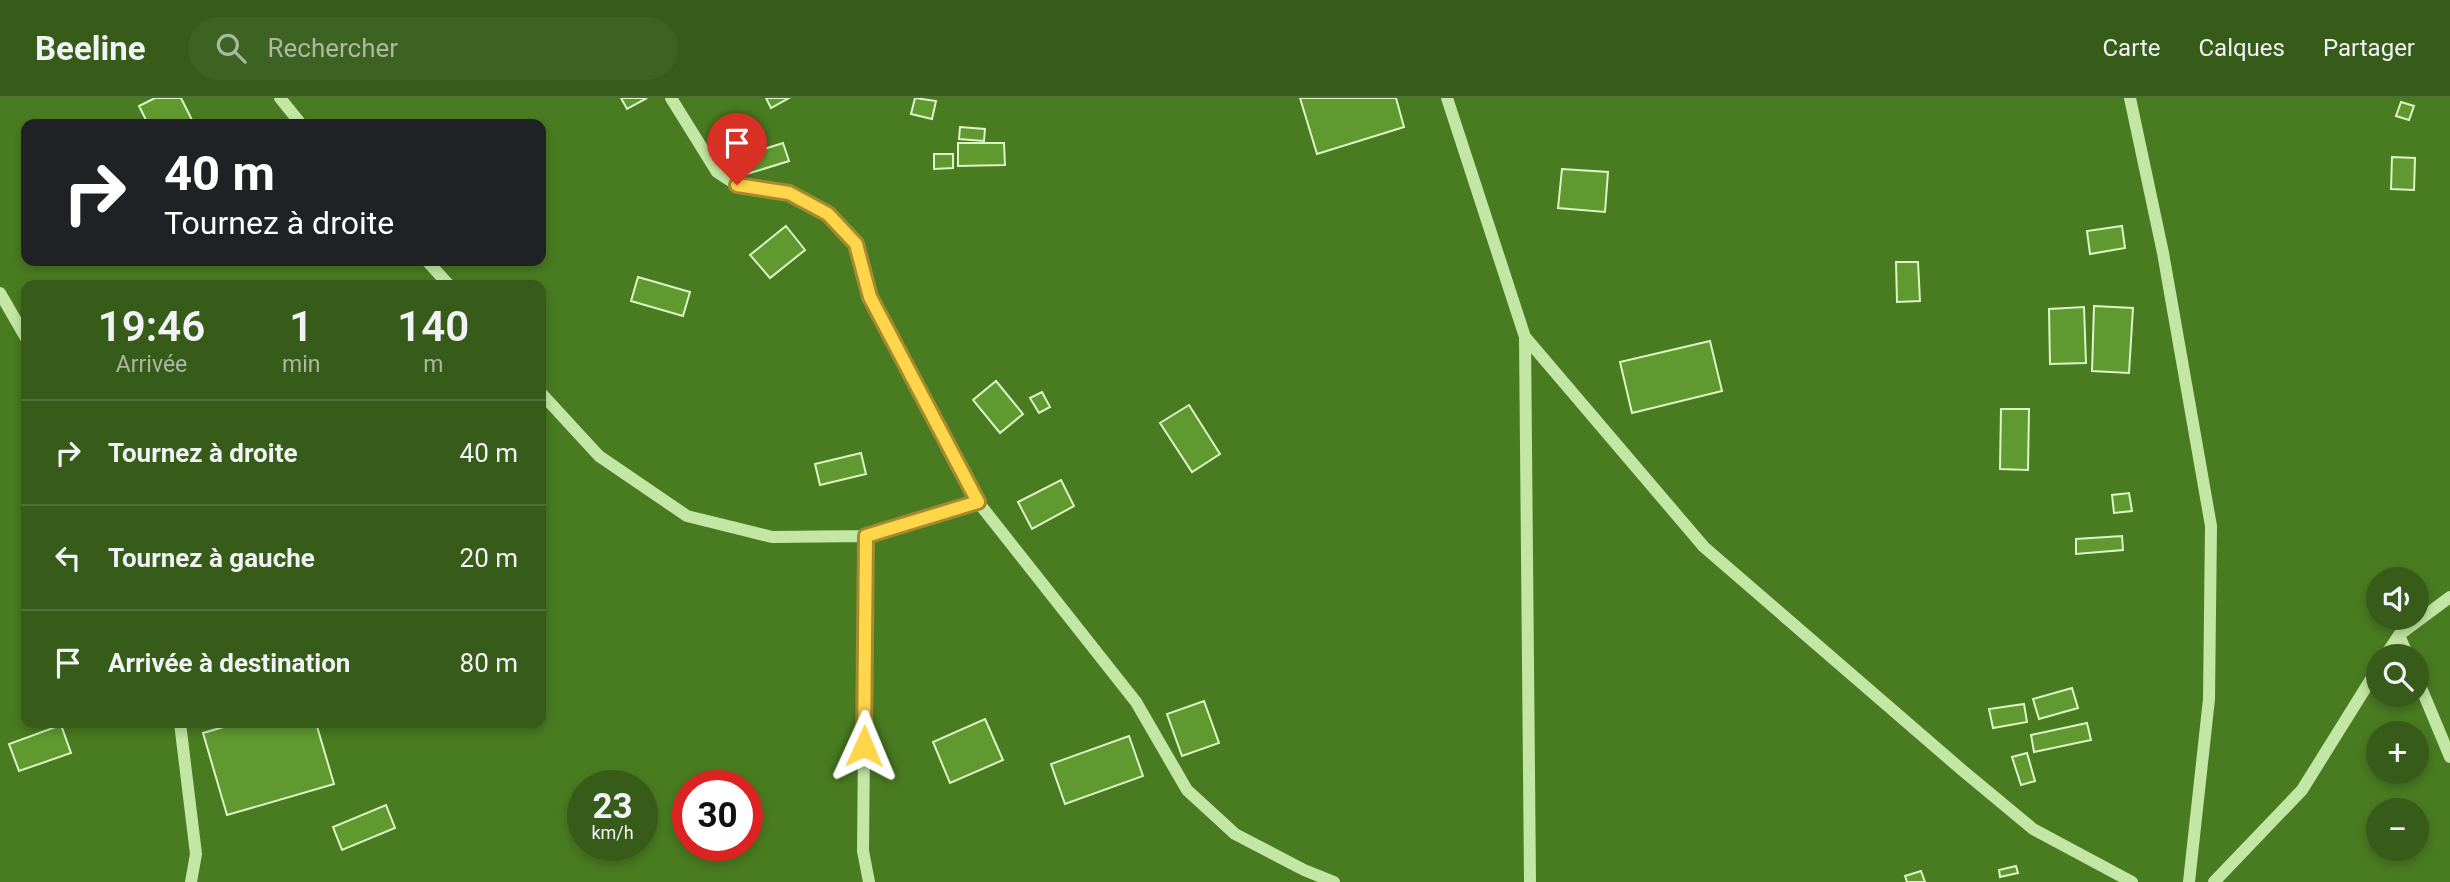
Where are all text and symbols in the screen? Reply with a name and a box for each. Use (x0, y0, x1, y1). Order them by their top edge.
search box (188, 17, 678, 80)
text: Beeline (35, 29, 146, 68)
icon: search (212, 29, 250, 67)
text: Rechercher (268, 33, 398, 63)
text: Carte (2102, 34, 2160, 62)
text: Calques (2198, 34, 2285, 62)
text: Partager (2323, 34, 2415, 62)
pin (707, 113, 767, 185)
icon: arrive (718, 124, 756, 162)
text: 40 m (164, 145, 275, 202)
icon: right (49, 147, 140, 238)
text: Tournez à droite (164, 204, 394, 242)
text: 19:46 (98, 302, 205, 351)
text: 1 (289, 302, 313, 351)
text: 140 (397, 302, 469, 351)
text: Arrivée (116, 351, 187, 378)
text: min (282, 351, 320, 378)
text: m (423, 351, 443, 378)
icon: right (49, 434, 87, 472)
text: Tournez à droite (108, 438, 298, 468)
text: 40 m (460, 438, 518, 468)
icon: left (49, 539, 87, 577)
text: Tournez à gauche (108, 543, 315, 573)
text: 20 m (460, 543, 518, 573)
map controls (2366, 567, 2429, 861)
button: sound (2366, 567, 2429, 630)
icon: arrive (49, 644, 87, 682)
button: search (2366, 644, 2429, 707)
text: Arrivée à destination (108, 648, 350, 678)
text: 80 m (460, 648, 518, 678)
position arrow (827, 709, 901, 783)
button: + (2366, 721, 2429, 784)
speed limit sign: 30 (672, 770, 763, 861)
text: 23 (592, 786, 633, 827)
button: − (2366, 798, 2429, 861)
text: km/h (591, 822, 634, 843)

